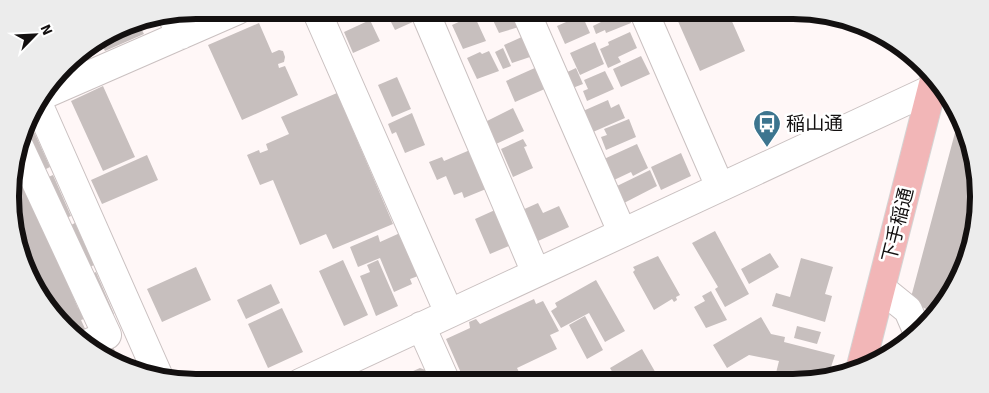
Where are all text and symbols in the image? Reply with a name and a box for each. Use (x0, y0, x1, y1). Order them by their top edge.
north arrow (10, 10, 60, 60)
text: N (37, 22, 56, 38)
bus stop icon: 稲山通 (752, 109, 782, 148)
place label: 稲山通 (786, 112, 843, 136)
street label: 下手稲通 (877, 185, 919, 265)

